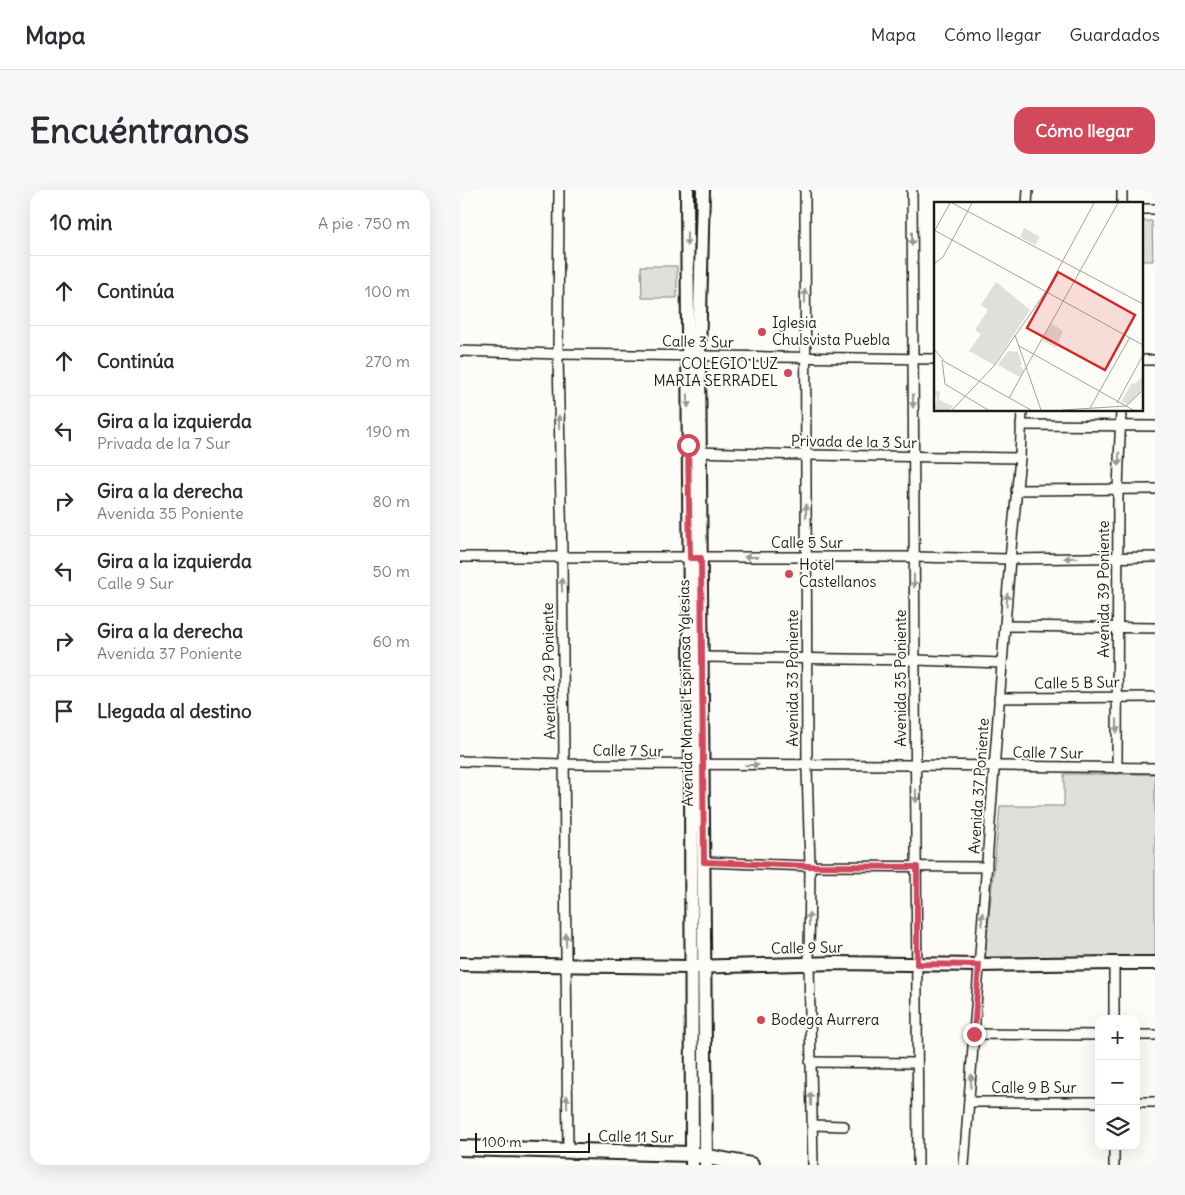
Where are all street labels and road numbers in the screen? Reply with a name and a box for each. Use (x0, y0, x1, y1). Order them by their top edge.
street label: Calle 3 Sur (662, 331, 734, 352)
street label: Privada de la 3 Sur (791, 431, 917, 452)
street label: Avenida 39 Poniente (1094, 520, 1113, 658)
street label: Calle 5 Sur (771, 533, 843, 552)
street label: Avenida Manuel Espinosa Yglesias (674, 579, 697, 807)
street label: Avenida 29 Poniente (538, 602, 559, 740)
street label: Avenida 33 Poniente (783, 609, 802, 747)
street label: Avenida 35 Poniente (891, 609, 910, 747)
street label: Calle 5 B Sur (1034, 672, 1120, 693)
street label: Avenida 37 Poniente (964, 717, 993, 855)
street label: Calle 7 Sur (592, 740, 664, 761)
street label: Calle 7 Sur (1012, 742, 1084, 763)
street label: Calle 9 Sur (771, 937, 843, 958)
street label: Calle 9 B Sur (991, 1078, 1077, 1097)
street label: Calle 11 Sur (598, 1126, 674, 1147)

